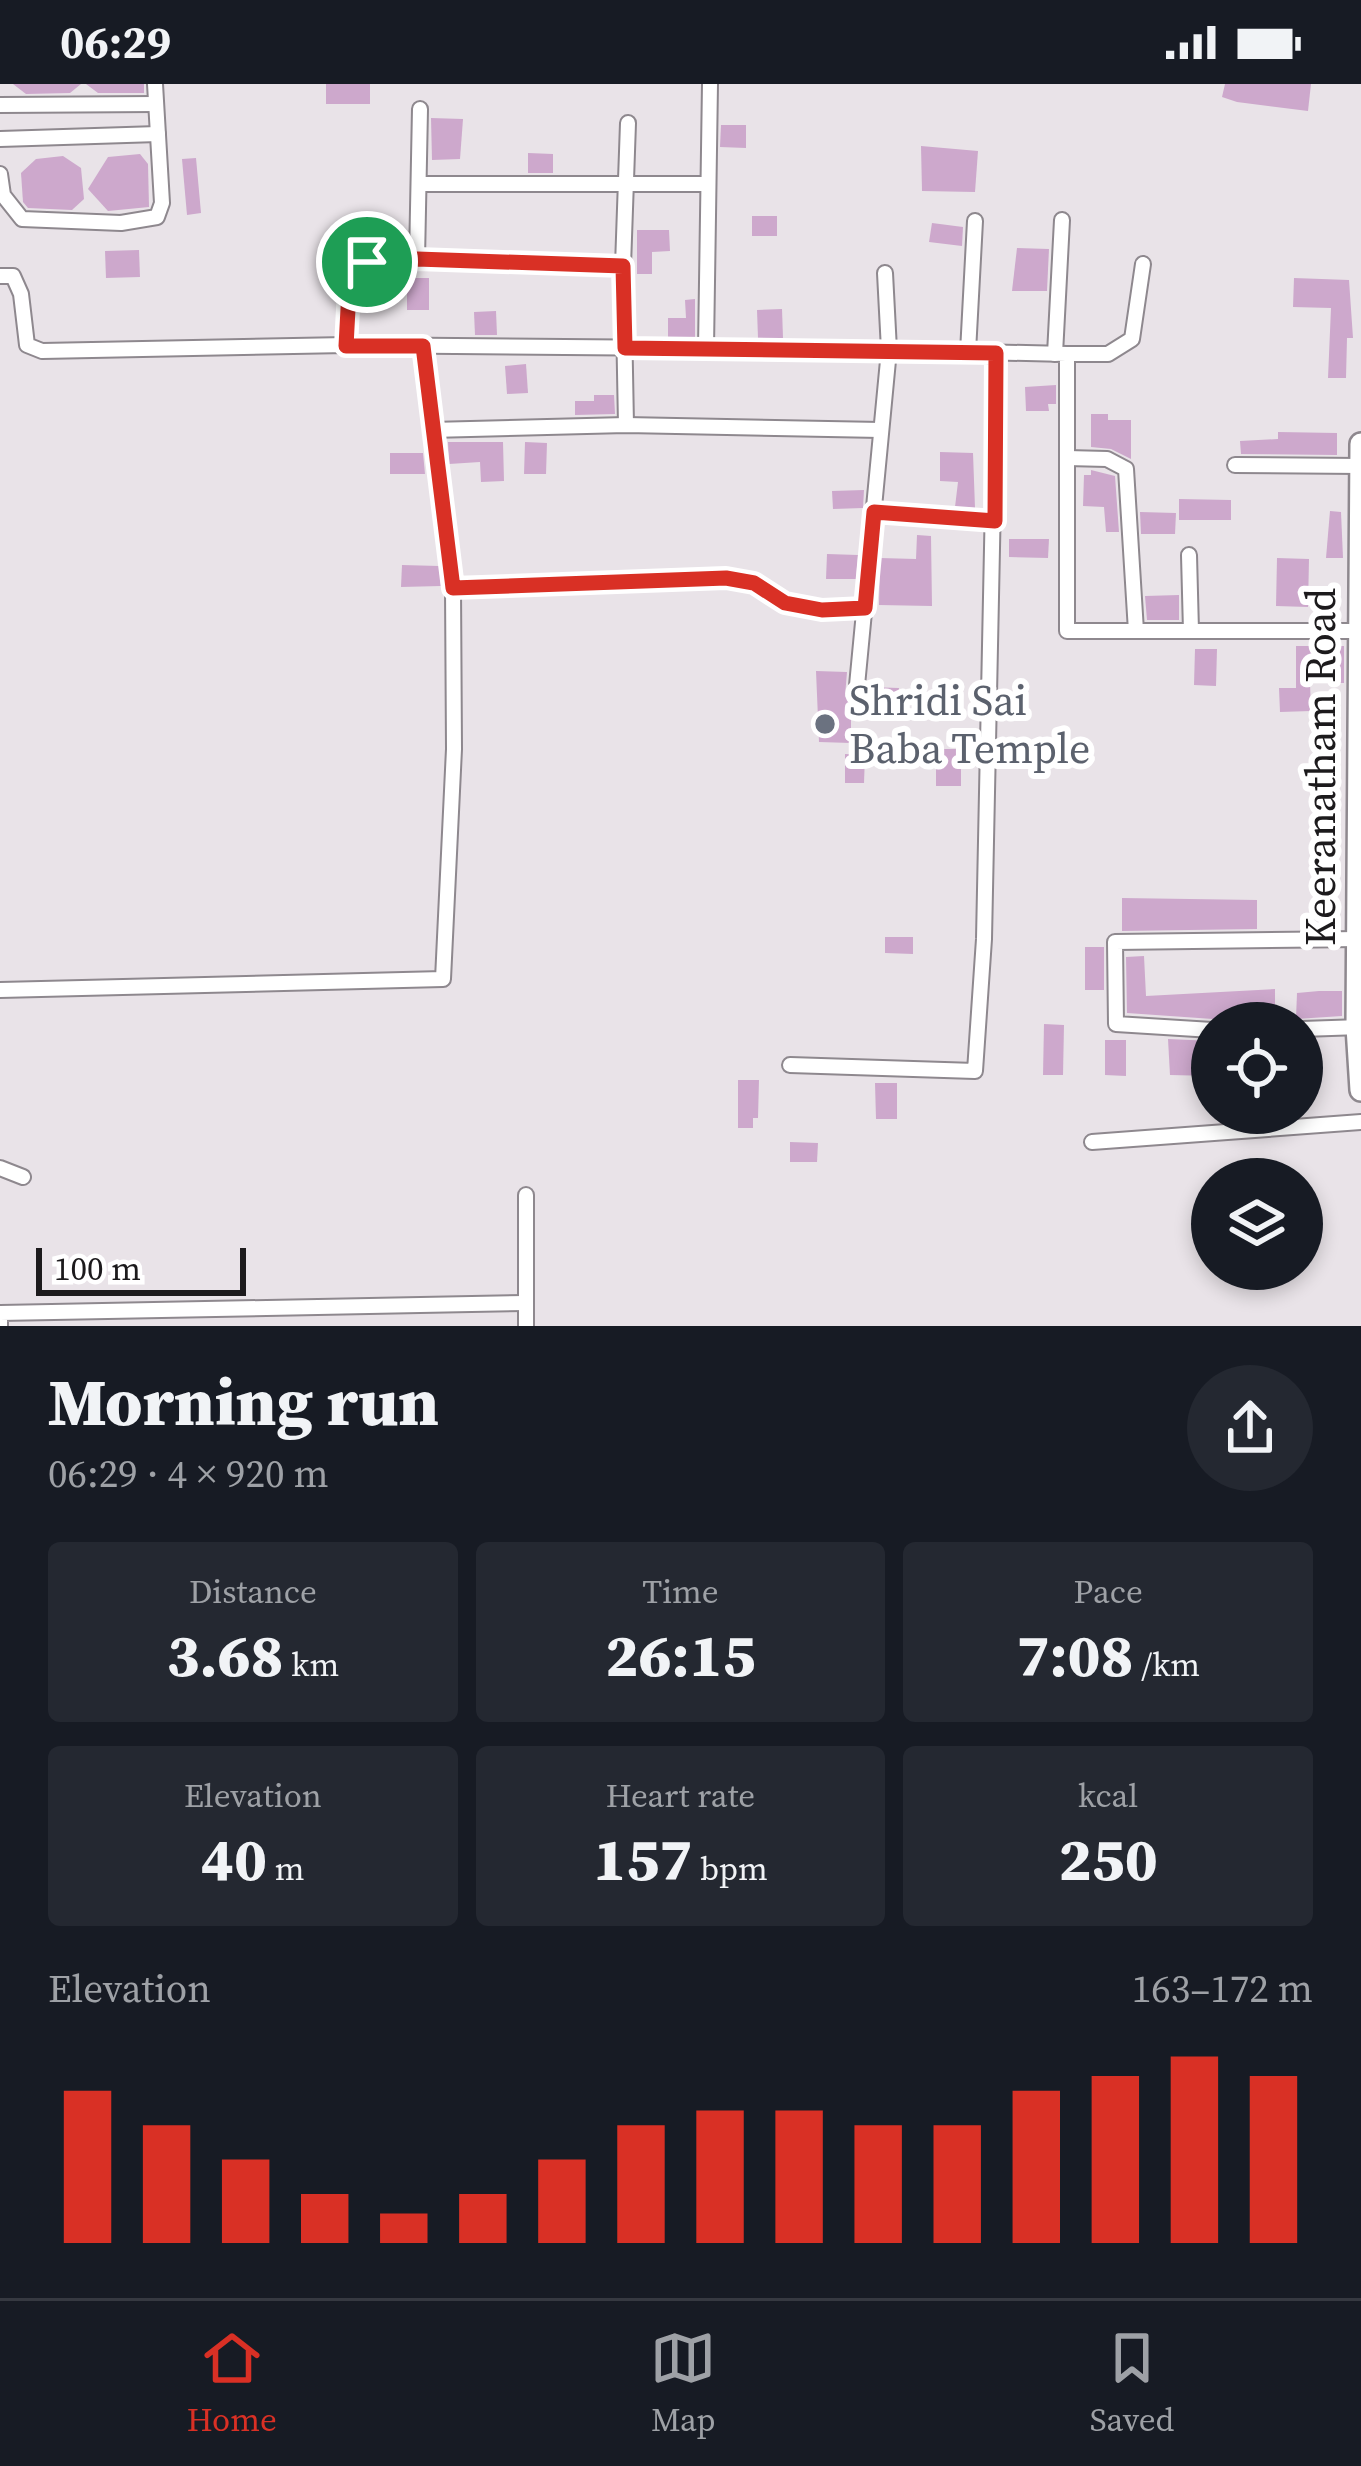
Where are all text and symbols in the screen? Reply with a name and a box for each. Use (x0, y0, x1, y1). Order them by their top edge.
text: 06:29 (60, 11, 171, 73)
pin (316, 211, 418, 313)
icon: arrive (334, 229, 400, 295)
street label: Keeranatham Road (1291, 588, 1349, 946)
place label: Shridi Sai Baba Temple (849, 671, 1090, 777)
marker: Shridi Sai Baba Temple (812, 711, 838, 737)
map controls (1191, 1002, 1323, 1290)
button: locate (1191, 1002, 1323, 1134)
button: layers (1191, 1158, 1323, 1290)
scale bar (36, 1242, 246, 1295)
text: 100 m (54, 1246, 141, 1291)
text: Morning run (48, 1357, 439, 1447)
button: share (1187, 1365, 1313, 1491)
text: 06:29 · 4 × 920 m (48, 1447, 329, 1500)
text: Distance (189, 1569, 317, 1614)
text: Time (642, 1569, 719, 1614)
text: Pace (1074, 1569, 1143, 1614)
text: 3.68 (166, 1614, 284, 1696)
text: 26:15 (605, 1614, 756, 1696)
text: 7:08 (1016, 1614, 1134, 1696)
text: km (284, 1642, 339, 1687)
text: /km (1134, 1642, 1200, 1687)
text: Elevation (184, 1773, 322, 1818)
text: Heart rate (606, 1773, 755, 1818)
text: kcal (1078, 1773, 1138, 1818)
text: 40 (201, 1818, 267, 1900)
text: 157 (593, 1818, 692, 1900)
text: 250 (1059, 1818, 1158, 1900)
text: m (267, 1846, 305, 1891)
text: bpm (692, 1846, 768, 1891)
text: Elevation (48, 1962, 211, 2015)
text: 163–172 m (1132, 1962, 1313, 2015)
tab: Home (187, 2325, 277, 2442)
tab: Map (650, 2325, 716, 2442)
tab: Saved (1090, 2325, 1174, 2442)

